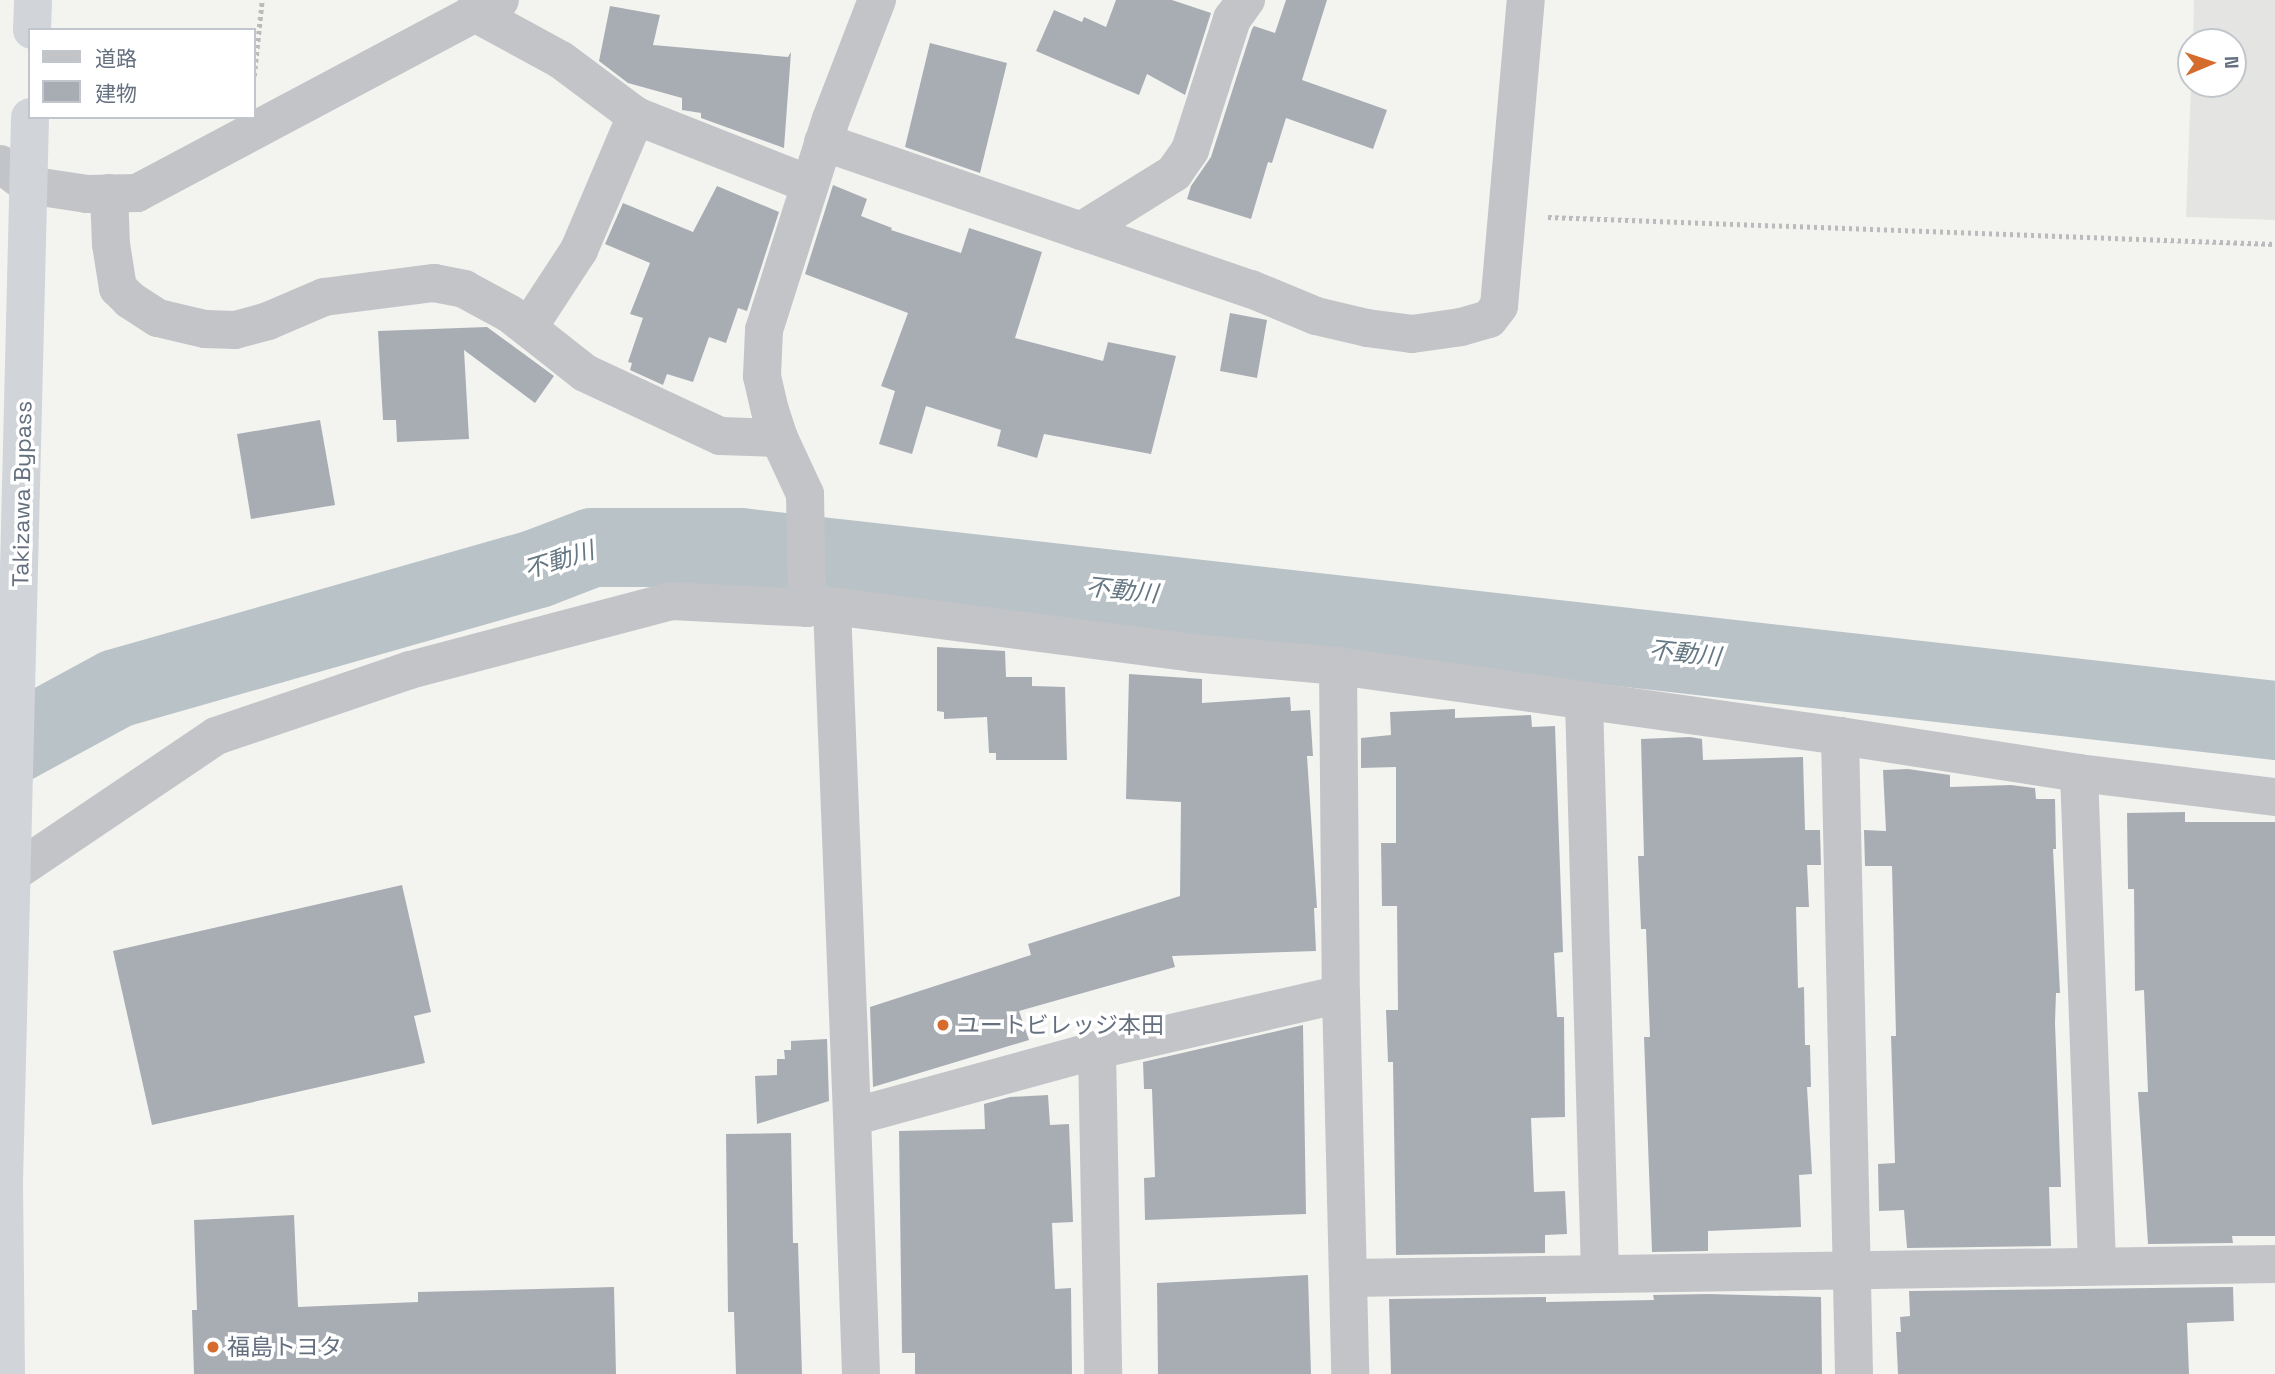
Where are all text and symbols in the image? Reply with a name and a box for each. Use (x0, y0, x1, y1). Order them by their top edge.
legend (28, 28, 256, 119)
north arrow (2177, 28, 2247, 98)
text: 道路 (95, 45, 137, 72)
text: N (2219, 56, 2244, 69)
text: 建物 (95, 80, 137, 107)
street label: Takizawa Bypass (7, 401, 37, 587)
water label: 不動川 (520, 536, 598, 584)
water label: 不動川 (1085, 572, 1159, 608)
water label: 不動川 (1648, 635, 1722, 671)
place label: ユートビレッジ本田 (957, 1011, 1164, 1039)
marker: ユートビレッジ本田 (935, 1017, 951, 1033)
place label: 福島トヨタ (227, 1333, 342, 1361)
marker: 福島トヨタ (205, 1339, 221, 1355)

